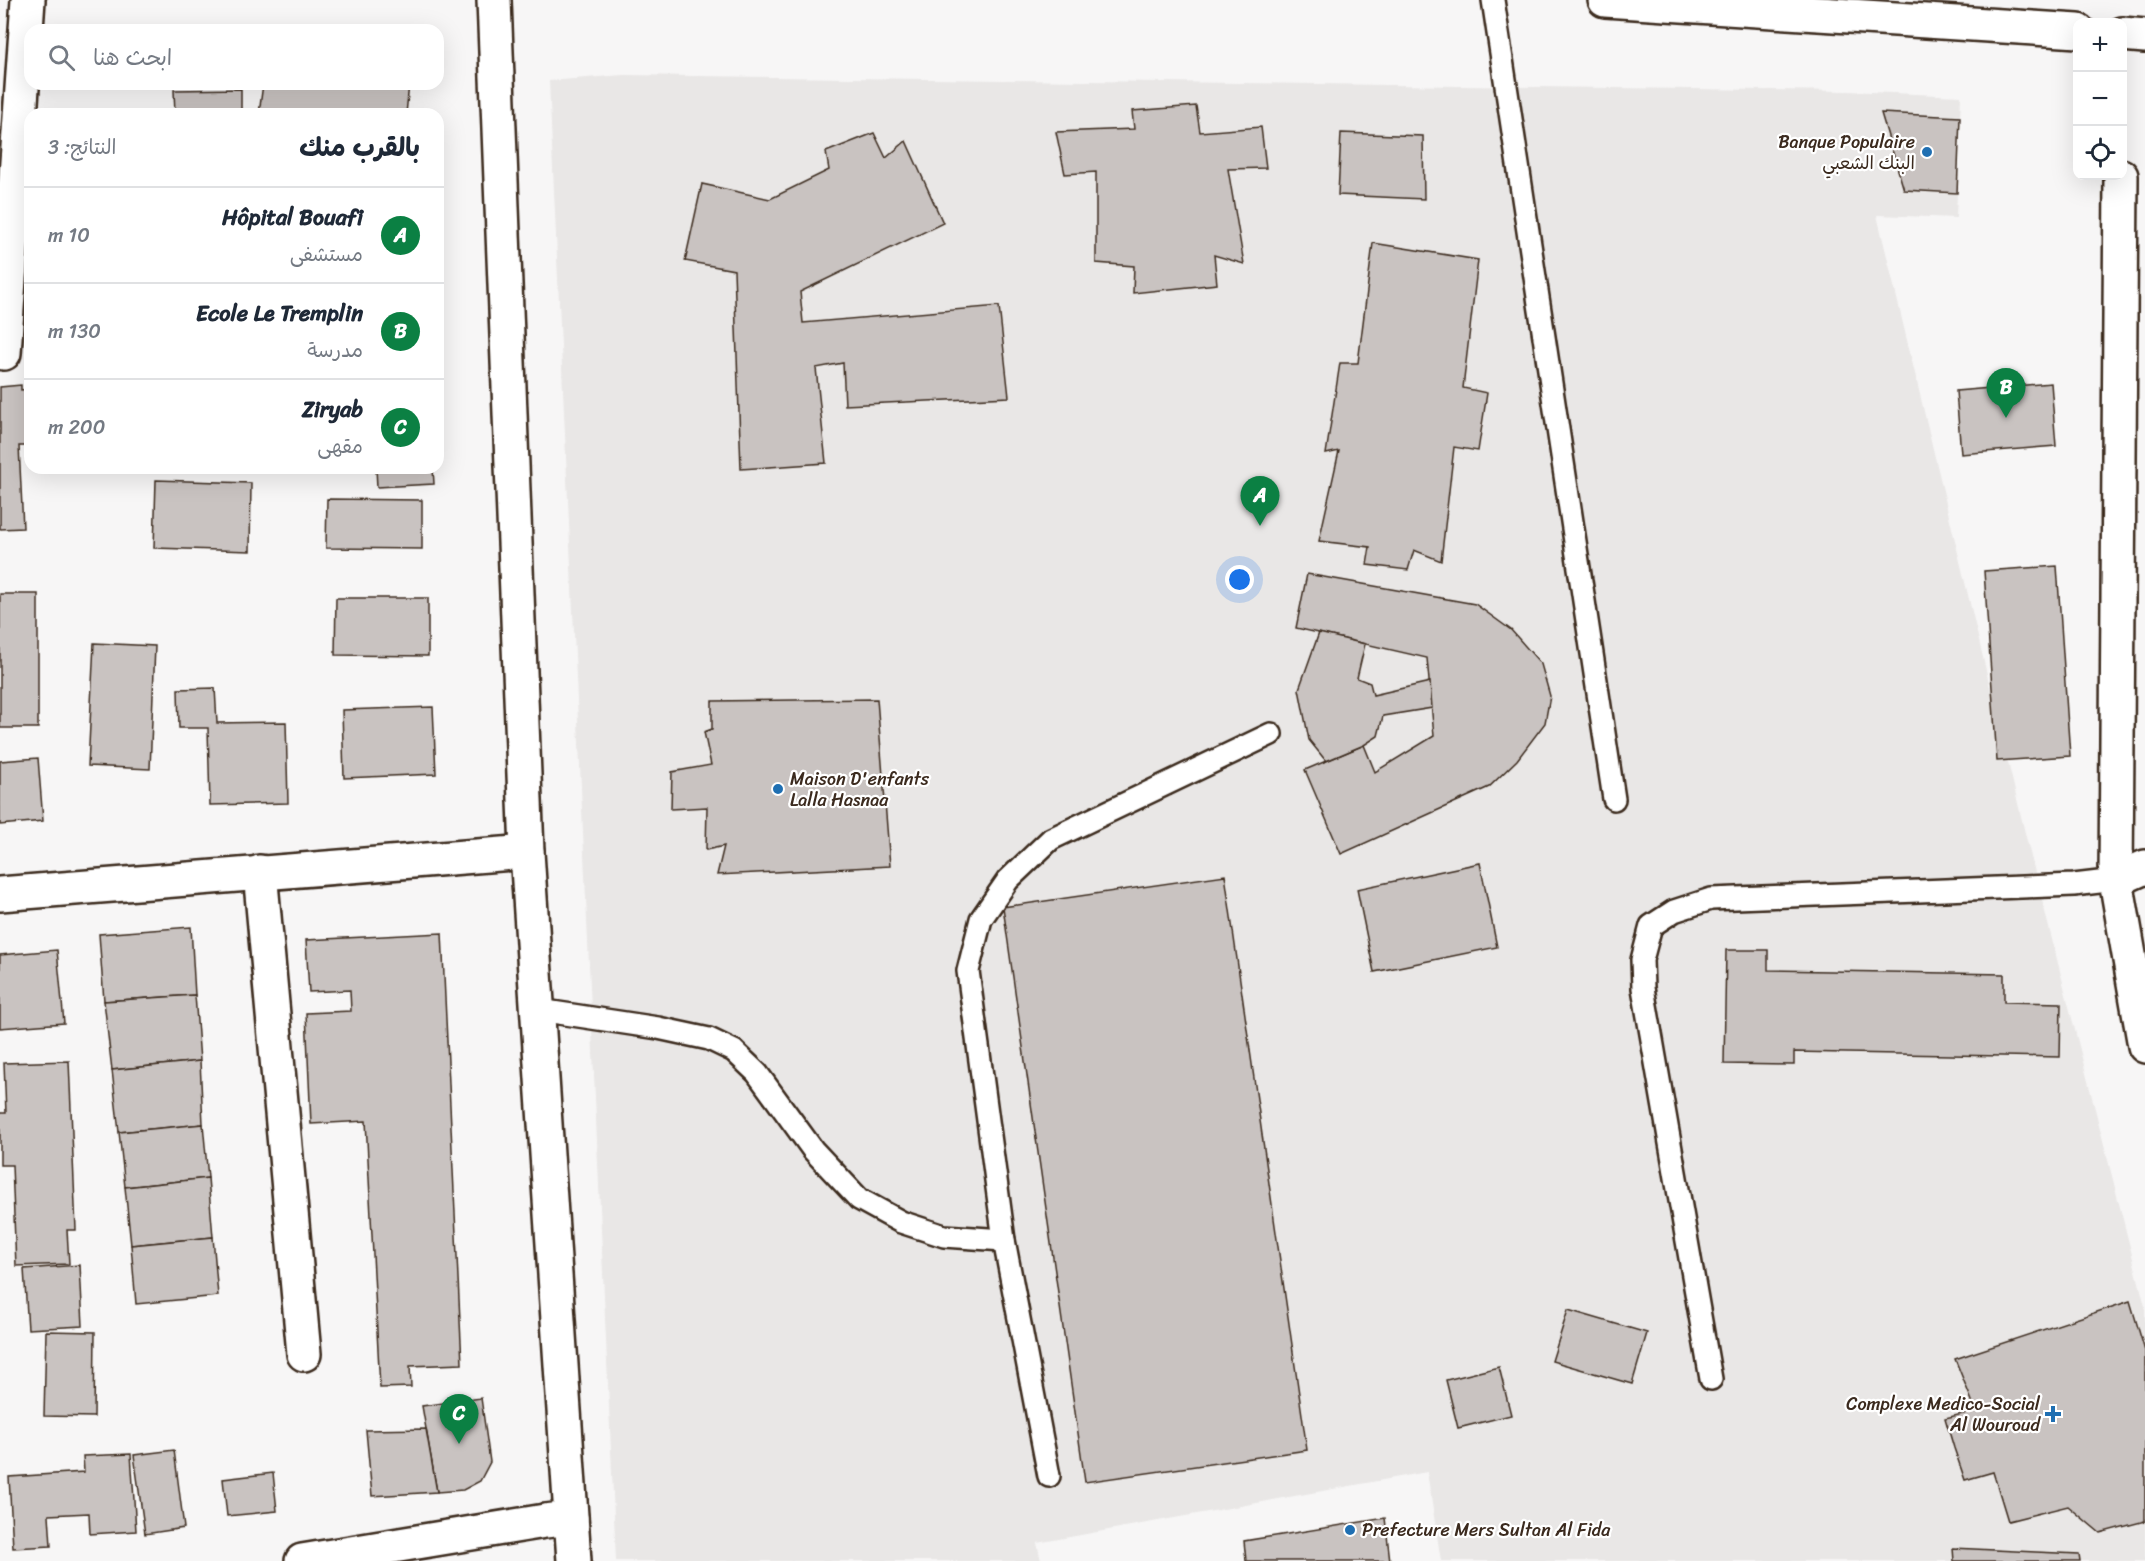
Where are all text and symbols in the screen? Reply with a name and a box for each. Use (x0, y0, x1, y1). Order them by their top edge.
map controls (2073, 18, 2127, 180)
button: + (2073, 18, 2127, 72)
search box (24, 24, 444, 90)
text: ابحث هنا (93, 38, 172, 77)
icon: search (45, 41, 78, 74)
button: − (2073, 72, 2127, 126)
text: بالقرب منك (299, 124, 420, 170)
place label: Banque Populaire البنك الشعبي (1778, 126, 1915, 179)
button: locate (2073, 126, 2127, 180)
text: النتائج: 3 (48, 130, 116, 165)
marker: Banque Populaire البنك الشعبي (1920, 145, 1934, 159)
text: Hôpital Bouafi (222, 198, 363, 237)
text: 10 m (48, 218, 90, 253)
text: A (394, 218, 407, 253)
text: مستشفى (290, 237, 363, 272)
text: Ecole Le Tremplin (196, 294, 363, 333)
text: 130 m (48, 314, 101, 349)
text: B (394, 314, 407, 349)
text: مدرسة (307, 333, 363, 368)
pin: B (1986, 368, 2026, 418)
text: Ziryab (302, 390, 363, 429)
text: 200 m (48, 410, 105, 445)
text: C (394, 410, 407, 445)
text: مقهى (317, 429, 363, 464)
pin: A (1240, 476, 1280, 526)
your location (1225, 565, 1254, 594)
place label: Maison D'enfants Lalla Hasnaa (790, 763, 930, 816)
marker: Maison D'enfants Lalla Hasnaa (771, 782, 785, 796)
place label: Complexe Medico-Social Al Wouroud (1846, 1388, 2042, 1441)
pin: C (440, 1394, 478, 1444)
marker: Complexe Medico-Social Al Wouroud (2044, 1405, 2062, 1423)
place label: Prefecture Mers Sultan Al Fida (1362, 1514, 1611, 1546)
marker: Prefecture Mers Sultan Al Fida (1343, 1523, 1357, 1537)

